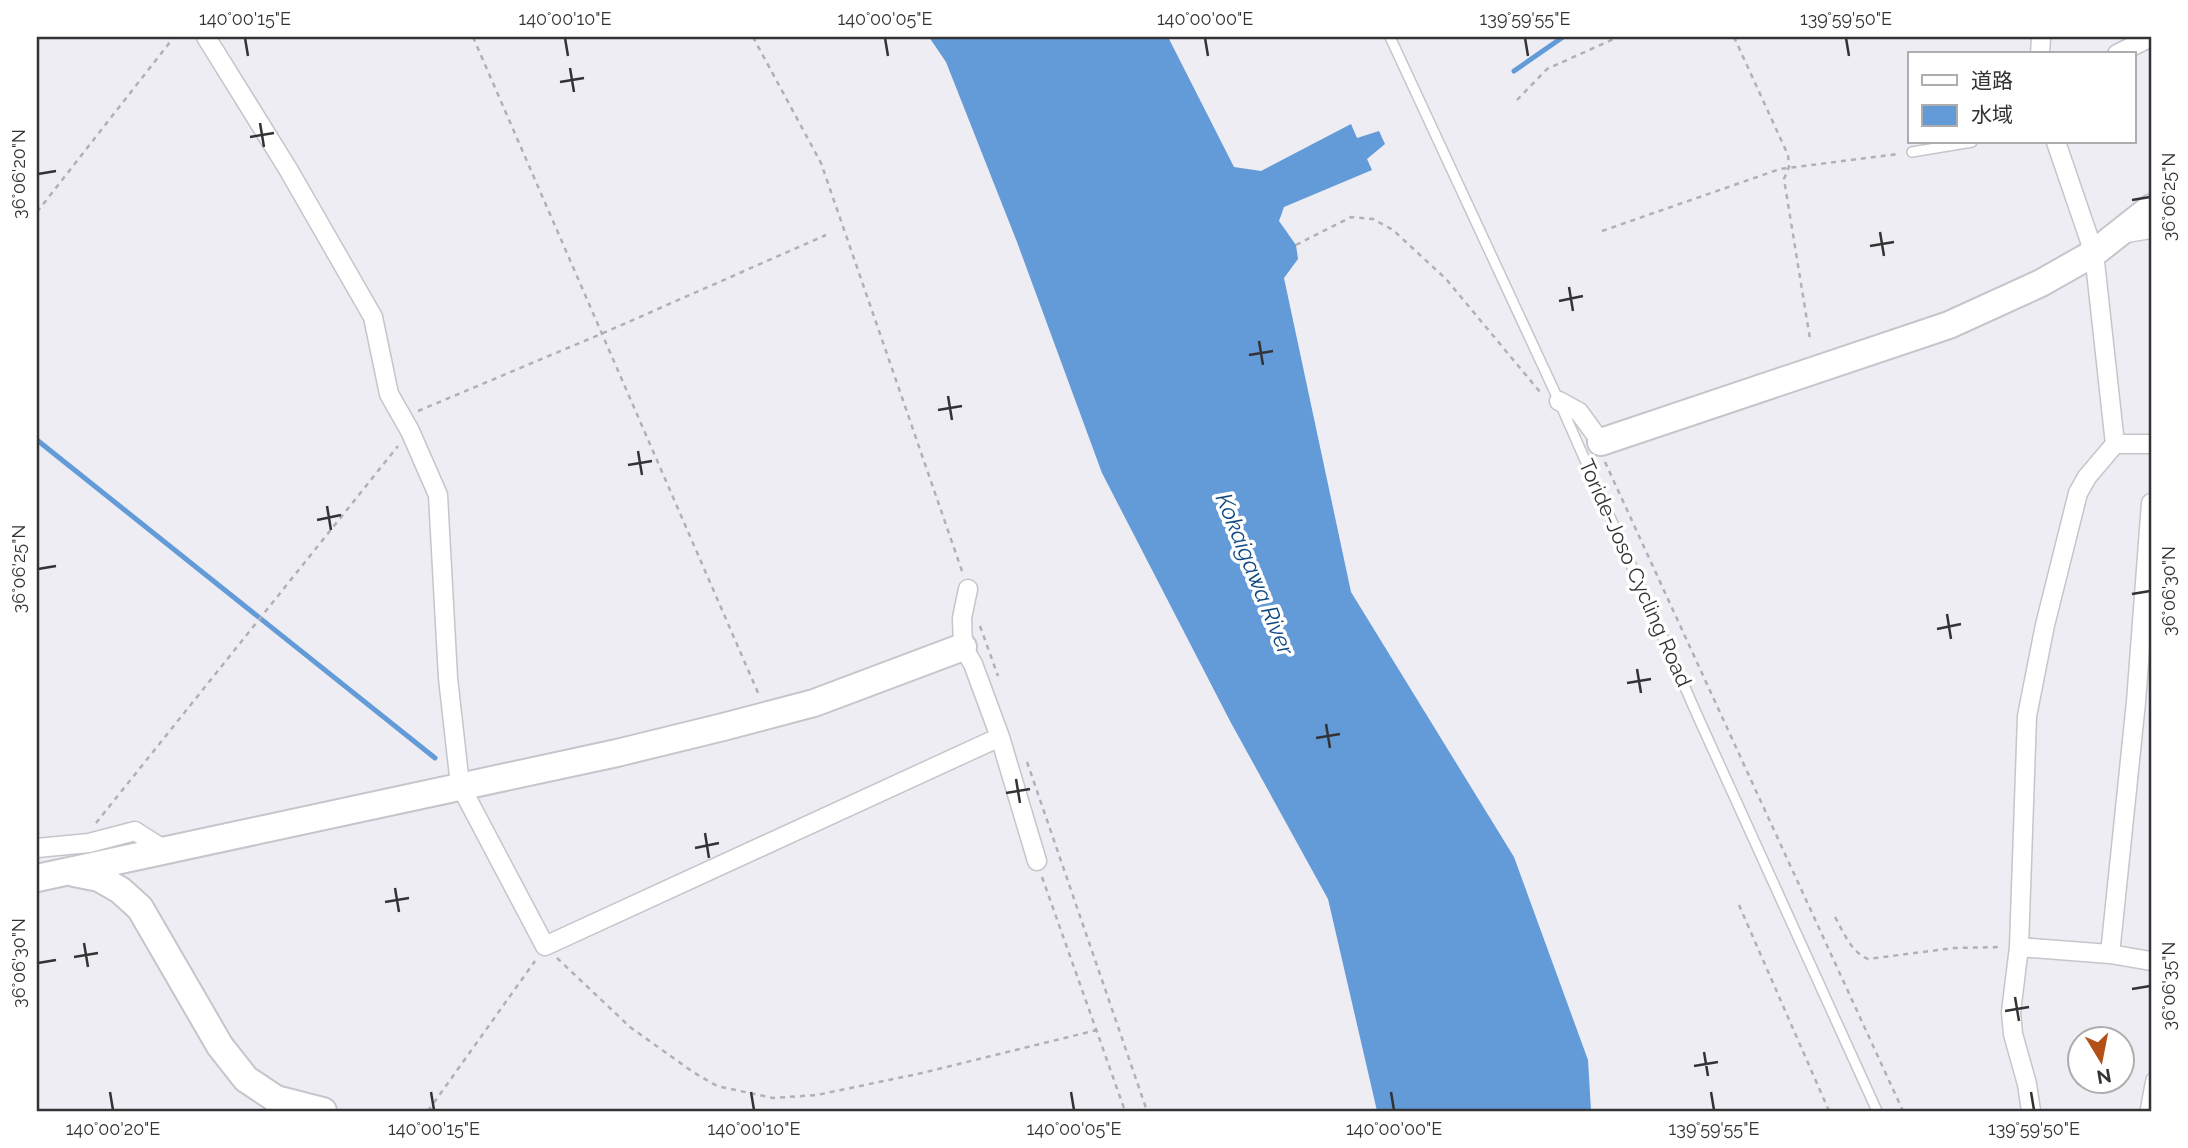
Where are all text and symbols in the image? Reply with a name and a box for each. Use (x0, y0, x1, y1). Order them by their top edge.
text: 140°00'15"E (199, 8, 291, 29)
text: 140°00'10"E (519, 8, 612, 29)
text: 140°00'05"E (837, 8, 933, 29)
text: 140°00'00"E (1157, 8, 1253, 29)
text: 139°59'55"E (1480, 8, 1570, 29)
text: 139°59'50"E (1800, 8, 1892, 29)
legend (1908, 52, 2136, 144)
text: 道路 (1971, 68, 2013, 93)
text: 水域 (1971, 102, 2013, 127)
text: 36°06'20"N (8, 129, 29, 219)
text: 36°06'25"N (2158, 153, 2179, 241)
street label: Toride-Joso Cycling Road (1574, 455, 1697, 691)
water label: Kokaigawa River (1211, 489, 1301, 660)
text: 36°06'25"N (8, 525, 29, 613)
text: 36°06'30"N (2158, 546, 2179, 636)
text: 36°06'30"N (8, 918, 29, 1008)
text: 36°06'35"N (2158, 942, 2179, 1030)
north arrow (2066, 1026, 2136, 1096)
text: N (2095, 1065, 2113, 1089)
text: 140°00'20"E (66, 1118, 160, 1139)
text: 140°00'15"E (388, 1118, 480, 1139)
text: 140°00'10"E (708, 1118, 801, 1139)
text: 140°00'05"E (1026, 1118, 1122, 1139)
text: 140°00'00"E (1346, 1118, 1442, 1139)
text: 139°59'55"E (1669, 1118, 1759, 1139)
text: 139°59'50"E (1988, 1118, 2080, 1139)

